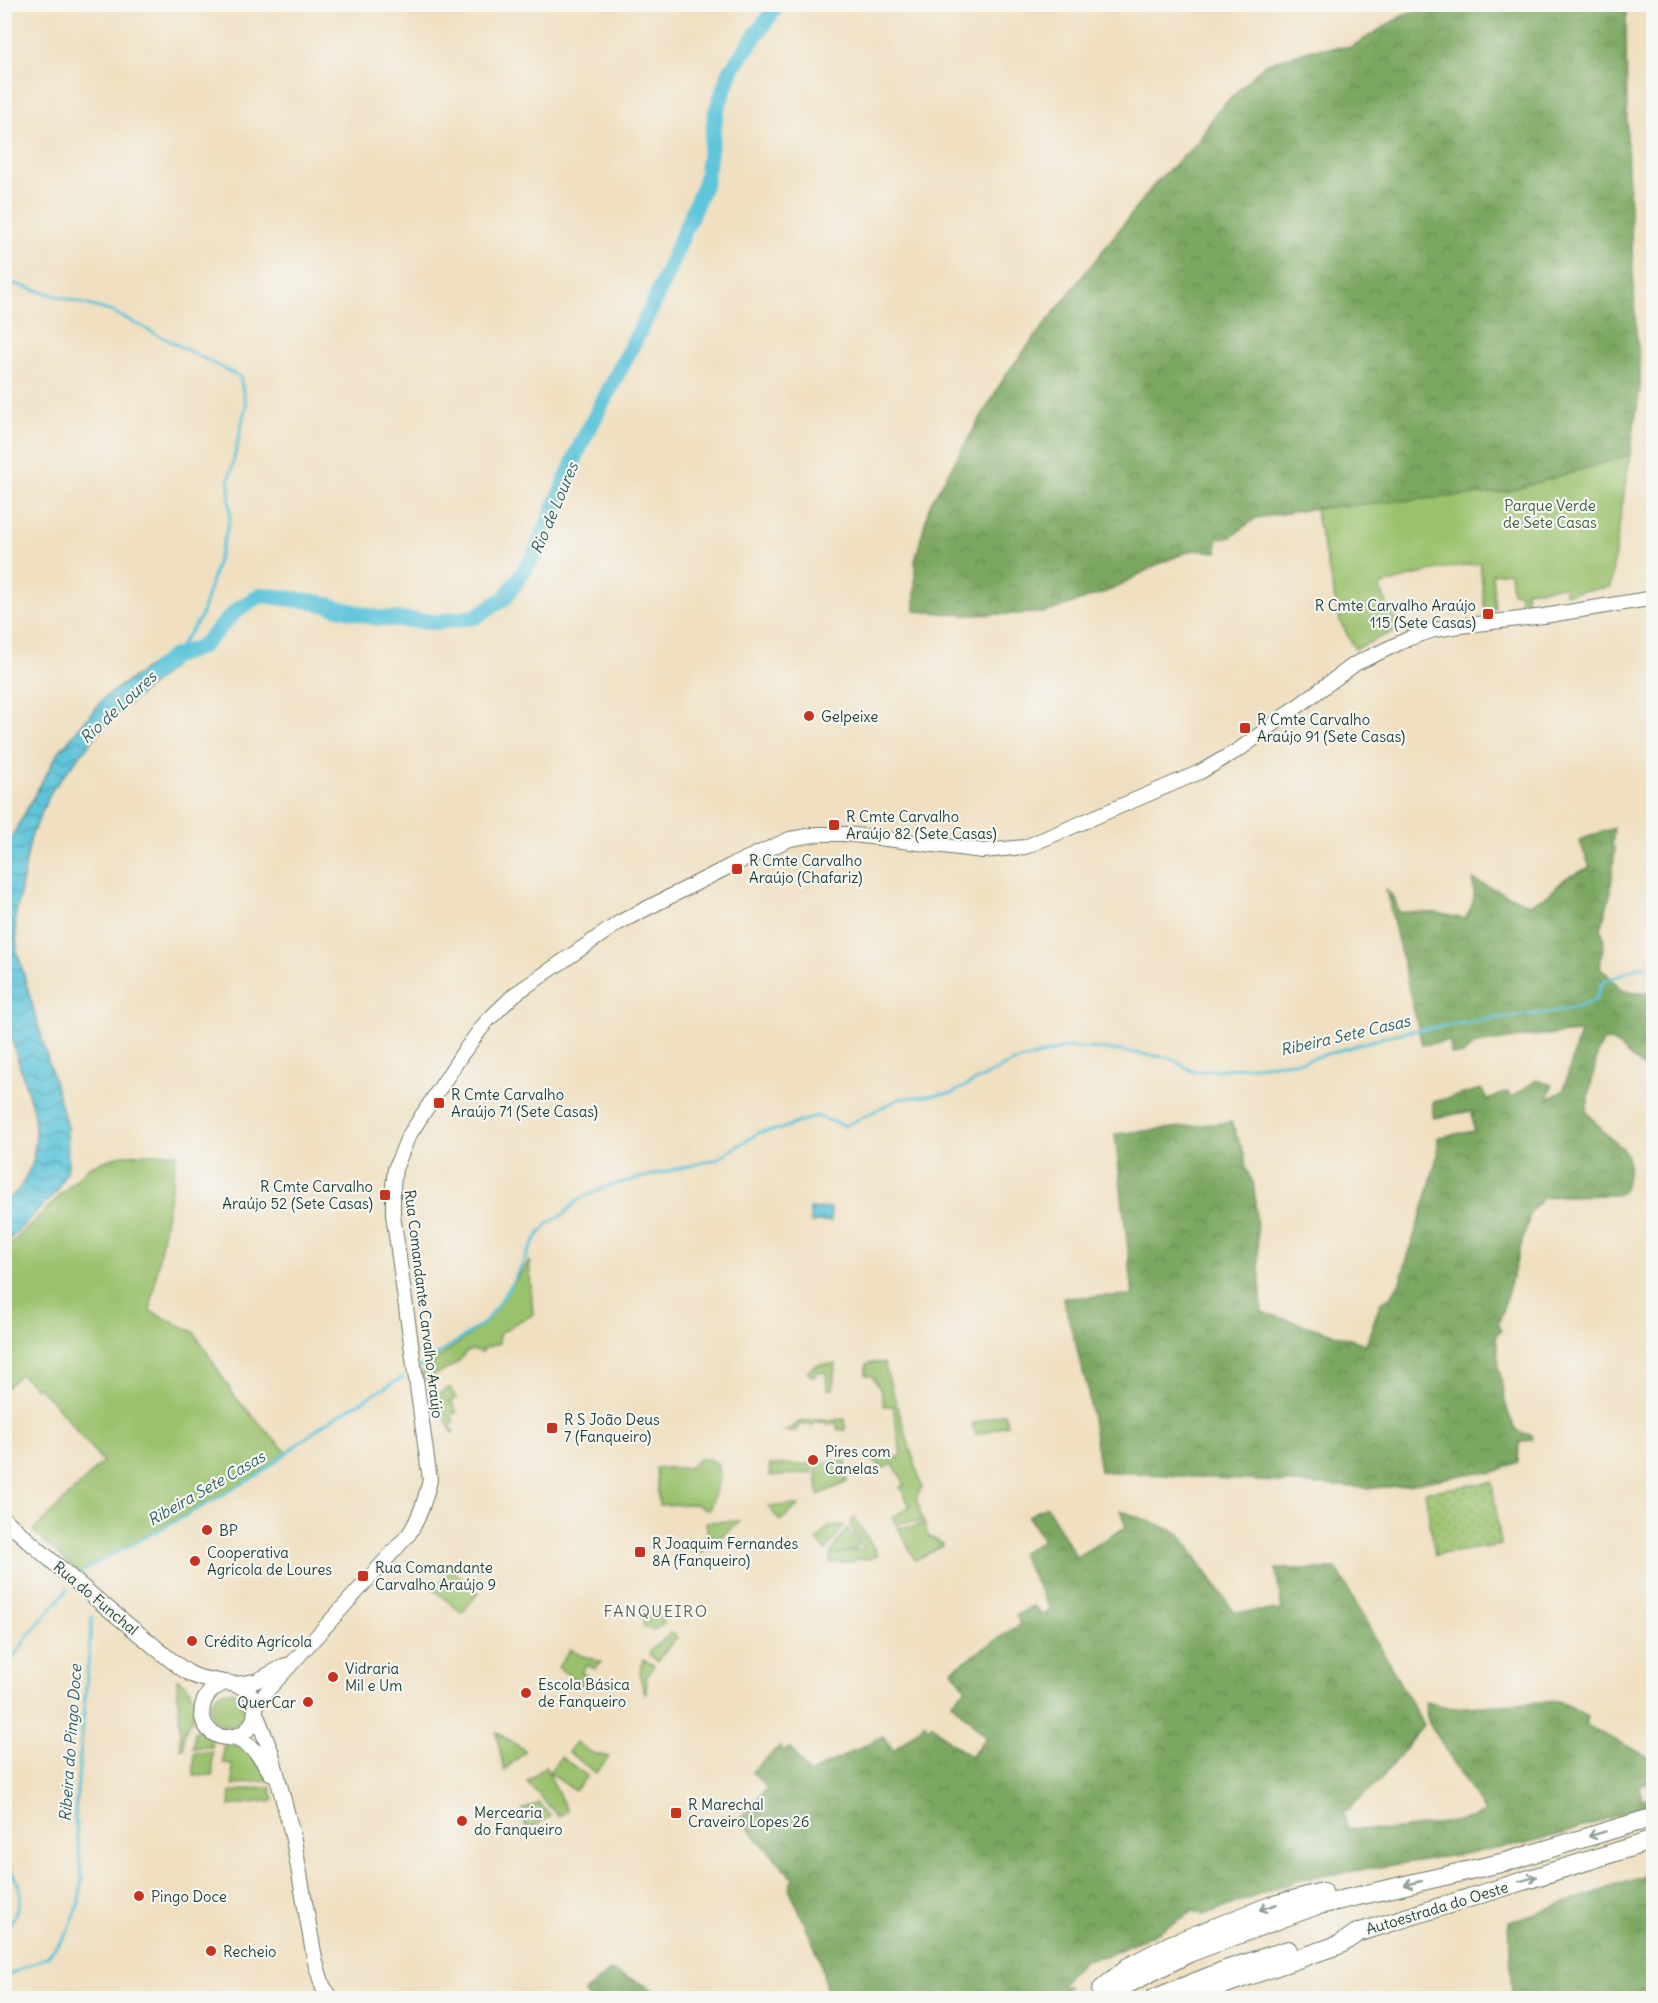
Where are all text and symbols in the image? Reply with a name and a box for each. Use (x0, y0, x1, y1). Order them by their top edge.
water label: Rio de Loures (526, 459, 582, 557)
park label: Parque Verde de Sete Casas (1503, 496, 1597, 532)
place label: R Cmte Carvalho Araújo 115 (Sete Casas) (1315, 596, 1476, 632)
marker: R Cmte Carvalho Araújo 115 (Sete Casas) (1481, 607, 1495, 621)
water label: Rio de Loures (76, 666, 161, 747)
place label: Gelpeixe (821, 707, 878, 726)
marker: Gelpeixe (802, 709, 816, 723)
place label: R Cmte Carvalho Araújo 91 (Sete Casas) (1257, 710, 1405, 746)
marker: R Cmte Carvalho Araújo 91 (Sete Casas) (1238, 721, 1252, 735)
place label: R Cmte Carvalho Araújo 82 (Sete Casas) (846, 807, 997, 843)
marker: R Cmte Carvalho Araújo 82 (Sete Casas) (827, 818, 841, 832)
place label: R Cmte Carvalho Araújo (Chafariz) (749, 851, 863, 887)
marker: R Cmte Carvalho Araújo (Chafariz) (730, 862, 744, 876)
water label: Ribeira Sete Casas (1278, 1010, 1412, 1060)
place label: R Cmte Carvalho Araújo 71 (Sete Casas) (451, 1085, 598, 1121)
marker: R Cmte Carvalho Araújo 71 (Sete Casas) (432, 1096, 446, 1110)
place label: R Cmte Carvalho Araújo 52 (Sete Casas) (222, 1177, 373, 1213)
marker: R Cmte Carvalho Araújo 52 (Sete Casas) (378, 1188, 392, 1202)
street label: Rua Comandante Carvalho Araújo (401, 1189, 447, 1419)
place label: R S João Deus 7 (Fanqueiro) (564, 1410, 660, 1446)
marker: R S João Deus 7 (Fanqueiro) (545, 1421, 559, 1435)
place label: Pires com Canelas (825, 1442, 891, 1478)
water label: Ribeira Sete Casas (144, 1446, 269, 1530)
marker: Pires com Canelas (806, 1453, 820, 1467)
place label: BP (219, 1521, 238, 1540)
marker: BP (200, 1523, 214, 1537)
place label: R Joaquim Fernandes 8A (Fanqueiro) (652, 1534, 798, 1570)
place label: Cooperativa Agrícola de Loures (207, 1543, 332, 1579)
marker: R Joaquim Fernandes 8A (Fanqueiro) (633, 1545, 647, 1559)
marker: Cooperativa Agrícola de Loures (188, 1554, 202, 1568)
street label: Rua do Funchal (50, 1557, 142, 1639)
place label: Rua Comandante Carvalho Araújo 9 (375, 1558, 496, 1594)
marker: Rua Comandante Carvalho Araújo 9 (356, 1569, 370, 1583)
district label: FANQUEIRO (603, 1601, 709, 1621)
place label: Crédito Agrícola (204, 1632, 313, 1651)
marker: Crédito Agrícola (185, 1634, 199, 1648)
place label: Vidraria Mil e Um (345, 1659, 402, 1695)
water label: Ribeira do Pingo Doce (55, 1662, 86, 1822)
marker: Vidraria Mil e Um (326, 1670, 340, 1684)
place label: Escola Básica de Fanqueiro (538, 1675, 630, 1711)
marker: Escola Básica de Fanqueiro (519, 1686, 533, 1700)
place label: QuerCar (237, 1693, 296, 1712)
marker: QuerCar (301, 1695, 315, 1709)
place label: R Marechal Craveiro Lopes 26 (688, 1795, 809, 1831)
place label: Mercearia do Fanqueiro (474, 1803, 563, 1839)
marker: R Marechal Craveiro Lopes 26 (669, 1806, 683, 1820)
marker: Mercearia do Fanqueiro (455, 1814, 469, 1828)
one-way arrow (1588, 1829, 1607, 1840)
one-way arrow (1518, 1873, 1537, 1884)
street label: Autoestrada do Oeste (1364, 1877, 1510, 1939)
one-way arrow (1403, 1878, 1423, 1889)
place label: Pingo Doce (151, 1887, 227, 1906)
marker: Pingo Doce (132, 1889, 146, 1903)
one-way arrow (1259, 1902, 1278, 1913)
place label: Recheio (223, 1942, 276, 1961)
marker: Recheio (204, 1944, 218, 1958)

